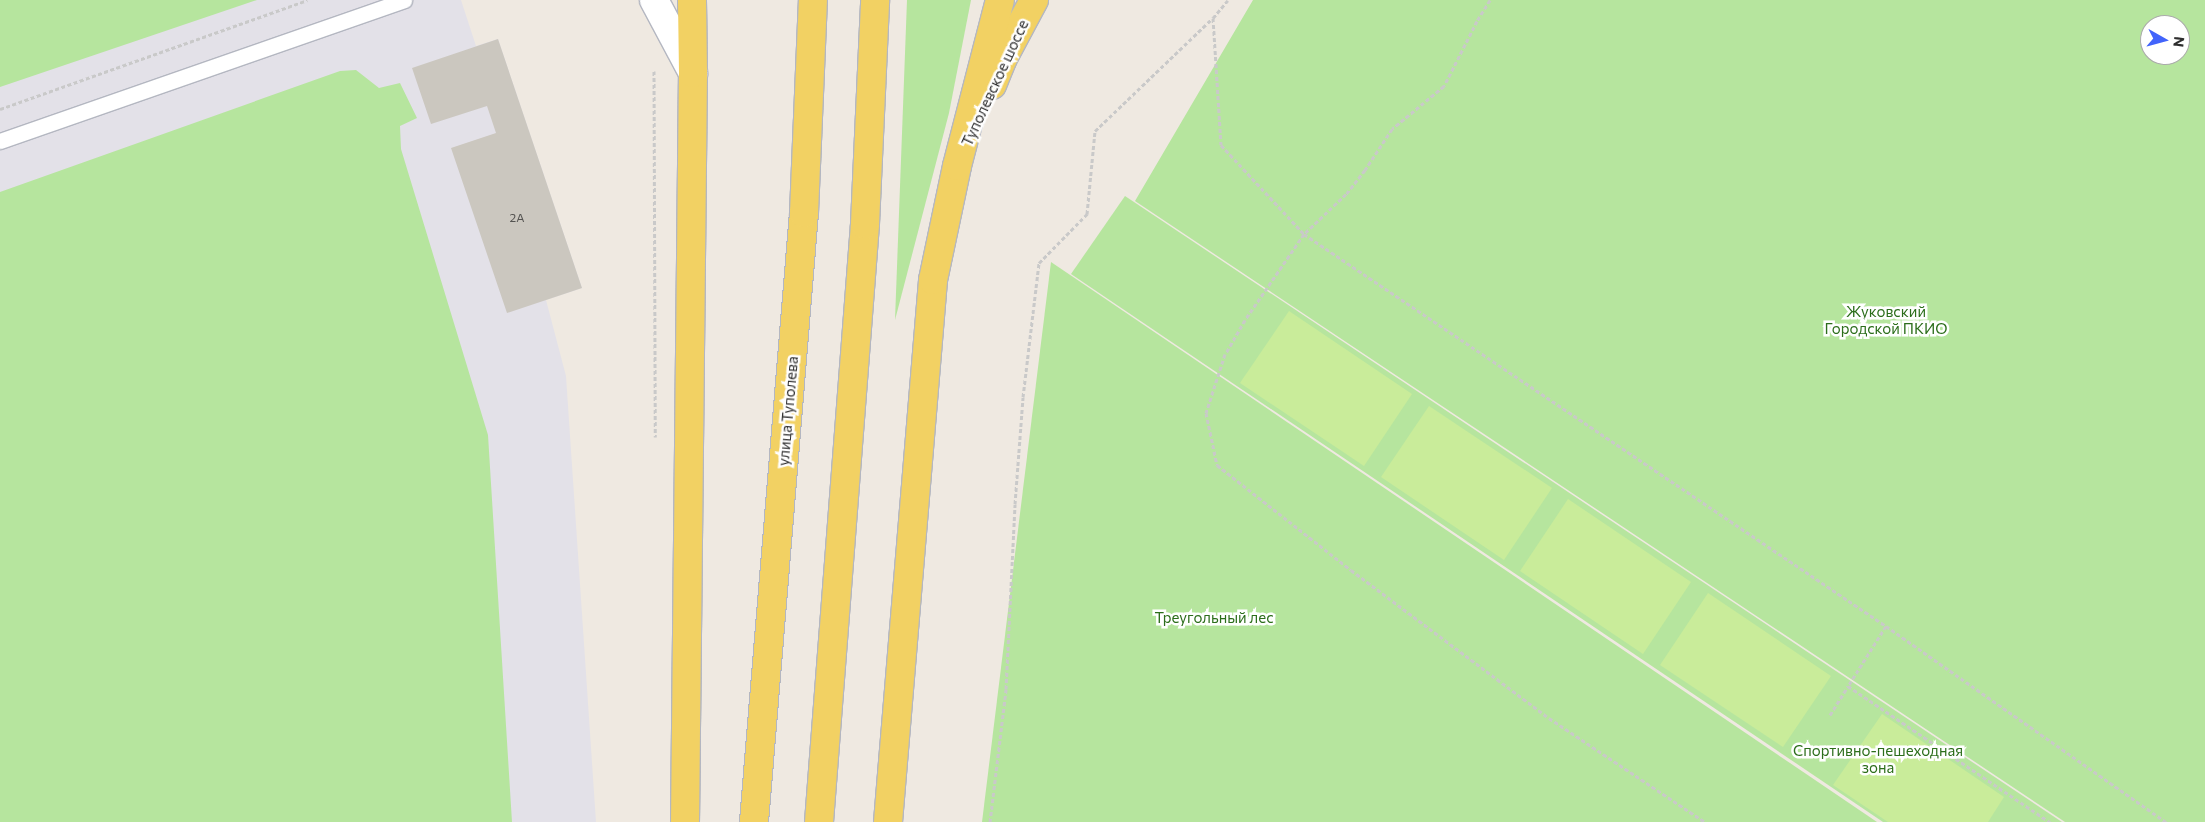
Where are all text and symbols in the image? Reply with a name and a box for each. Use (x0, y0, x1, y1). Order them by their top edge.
north arrow (2140, 15, 2190, 65)
street label: Туполевское шоссе (958, 17, 1032, 149)
text: N (2170, 36, 2188, 48)
house number: 2А (510, 211, 524, 225)
park label: Жуковский Городской ПКИО (1824, 302, 1948, 337)
street label: улица Туполева (774, 355, 802, 467)
park label: Треугольный лес (1154, 609, 1274, 627)
park label: Спортивно-пешеходная зона (1793, 741, 1963, 776)

